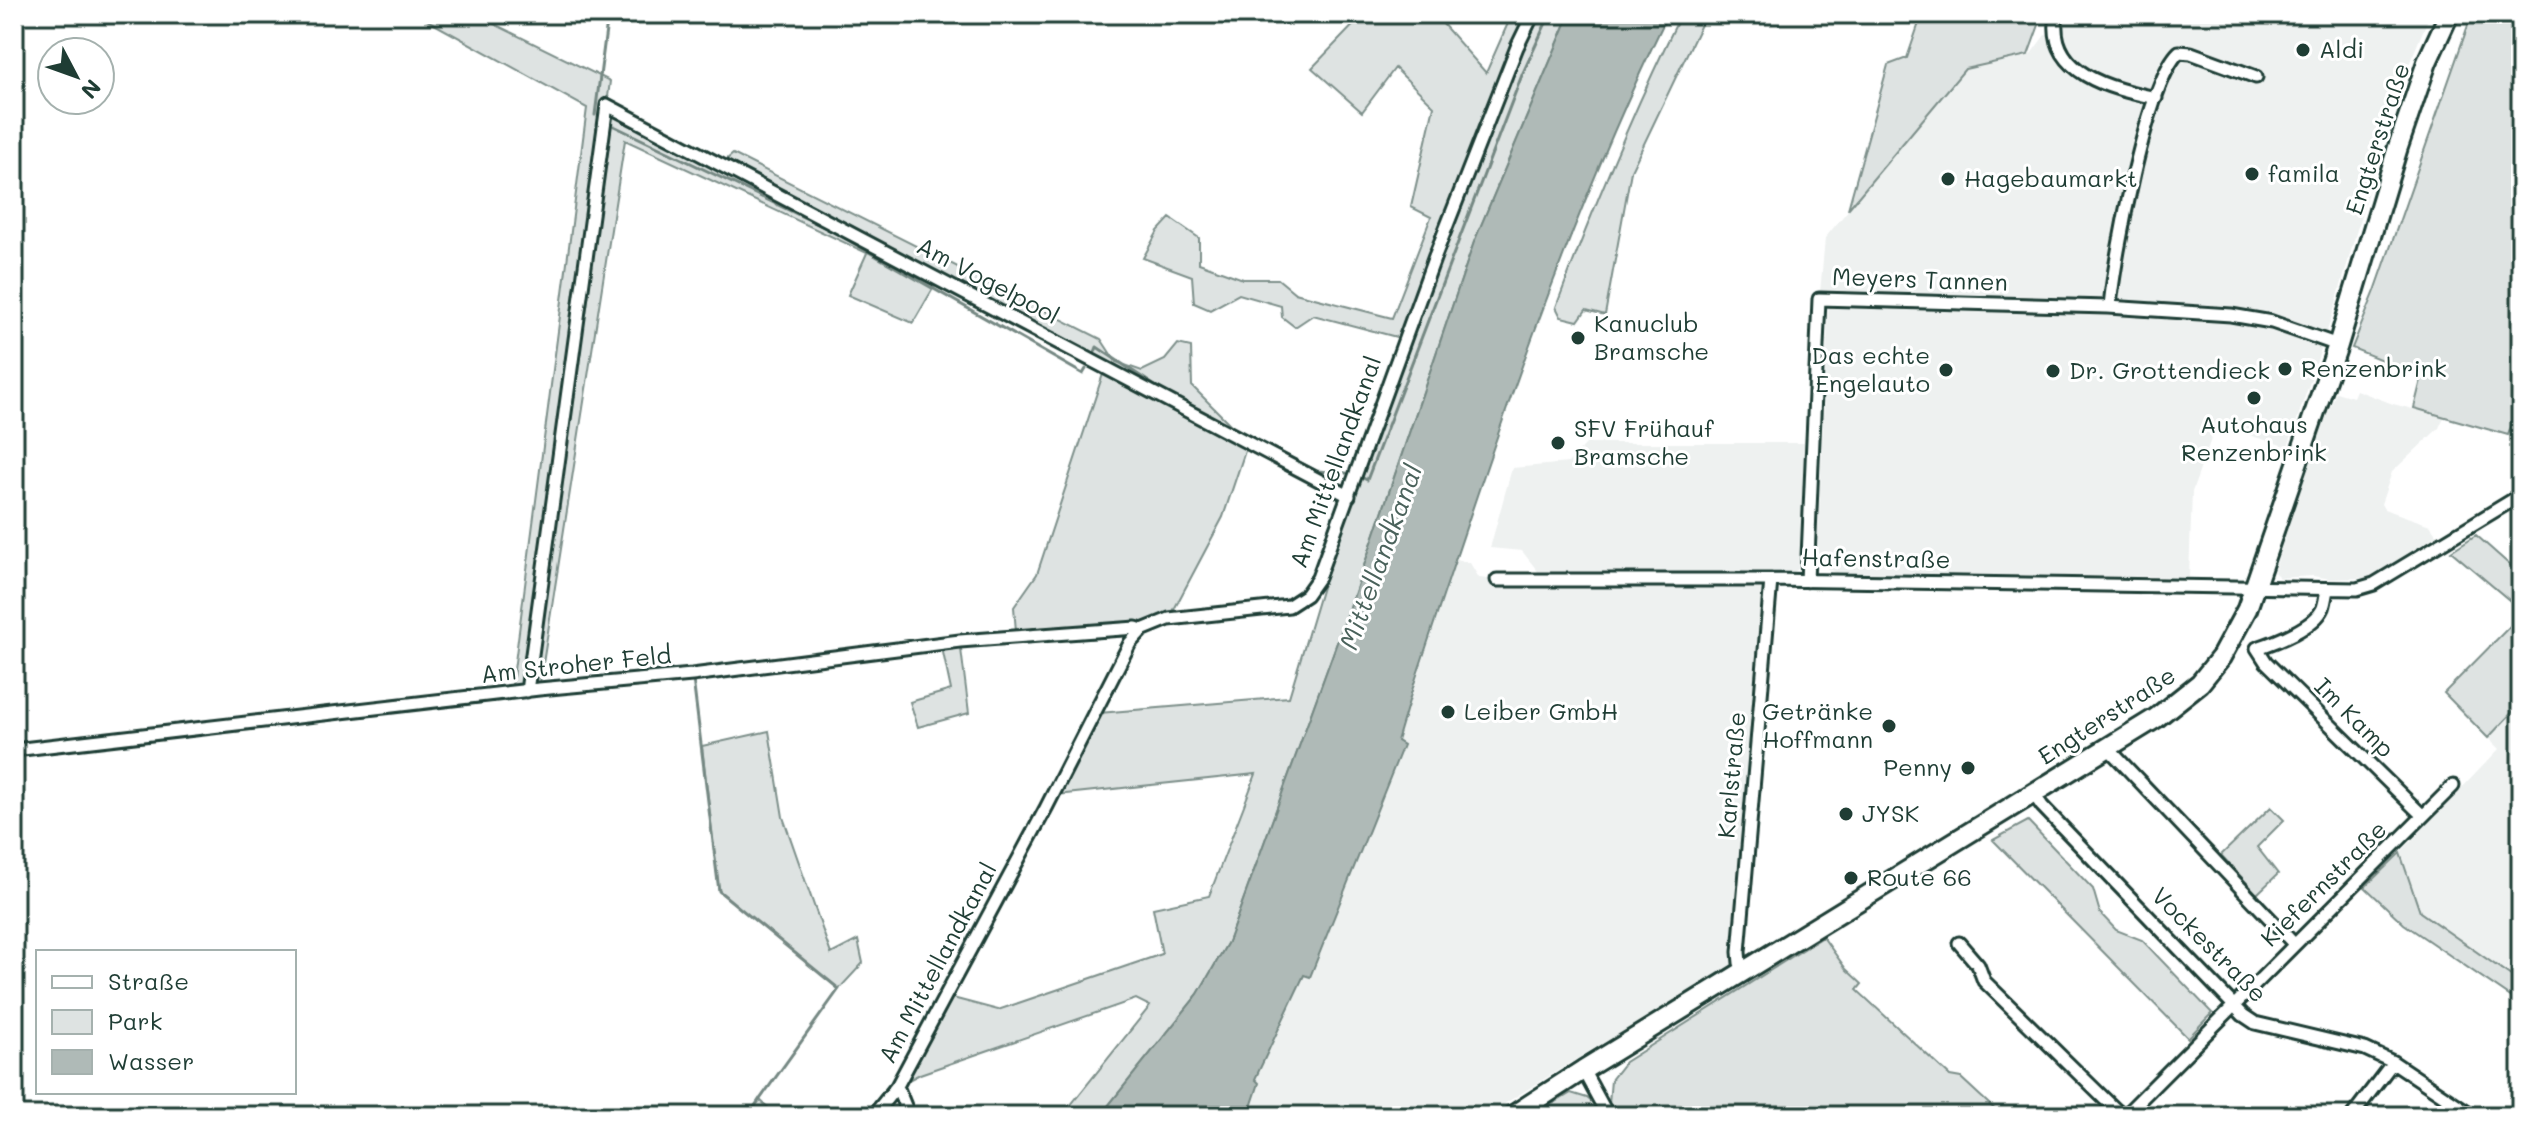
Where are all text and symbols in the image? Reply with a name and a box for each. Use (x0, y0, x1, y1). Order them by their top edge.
place label: Aldi (2319, 33, 2364, 64)
north arrow (36, 36, 116, 116)
marker: Aldi (2294, 41, 2312, 59)
street label: Engterstraße (2337, 59, 2416, 218)
text: N (75, 74, 108, 105)
place label: famila (2268, 157, 2340, 188)
place label: Hagebaumarkt (1964, 162, 2138, 193)
marker: famila (2243, 165, 2261, 183)
marker: Hagebaumarkt (1939, 170, 1957, 188)
street label: Am Vogelpool (912, 229, 1065, 330)
street label: Meyers Tannen (1832, 260, 2008, 297)
place label: Kanuclub Bramsche (1594, 307, 1709, 366)
marker: Kanuclub Bramsche (1569, 329, 1587, 347)
place label: Das echte Engelauto (1811, 339, 1930, 398)
street label: Am Mittellandkanal (1284, 352, 1388, 572)
place label: Renzenbrink (2301, 352, 2447, 383)
place label: Dr. Grottendieck (2069, 354, 2270, 385)
marker: Renzenbrink (2276, 360, 2294, 378)
marker: Das echte Engelauto (1937, 361, 1955, 379)
marker: Dr. Grottendieck (2044, 362, 2062, 380)
marker: Autohaus Renzenbrink (2245, 389, 2263, 407)
place label: Autohaus Renzenbrink (2181, 408, 2327, 467)
place label: SFV Frühauf Bramsche (1574, 412, 1714, 471)
marker: SFV Frühauf Bramsche (1549, 434, 1567, 452)
water label: Mittellandkanal (1333, 460, 1429, 654)
street label: Hafenstraße (1801, 541, 1951, 574)
street label: Am Stroher Feld (479, 638, 673, 689)
street label: Engterstraße (2032, 659, 2181, 771)
street label: Im Kamp (2308, 670, 2402, 764)
place label: Leiber GmbH (1464, 695, 1618, 726)
place label: Getränke Hoffmann (1762, 695, 1873, 754)
marker: Leiber GmbH (1439, 703, 1457, 721)
street label: Karlstraße (1710, 710, 1751, 839)
marker: Getränke Hoffmann (1880, 717, 1898, 735)
place label: Penny (1883, 751, 1952, 782)
marker: Penny (1959, 759, 1977, 777)
place label: JYSK (1862, 797, 1919, 828)
marker: JYSK (1837, 805, 1855, 823)
street label: Kiefernstraße (2253, 813, 2392, 952)
street label: Am Mittellandkanal (871, 856, 1003, 1068)
place label: Route 66 (1867, 861, 1972, 892)
marker: Route 66 (1842, 869, 1860, 887)
street label: Vockestraße (2146, 880, 2274, 1008)
legend (36, 950, 296, 1094)
text: Straße (108, 965, 189, 996)
text: Park (108, 1005, 162, 1036)
text: Wasser (108, 1045, 194, 1076)

